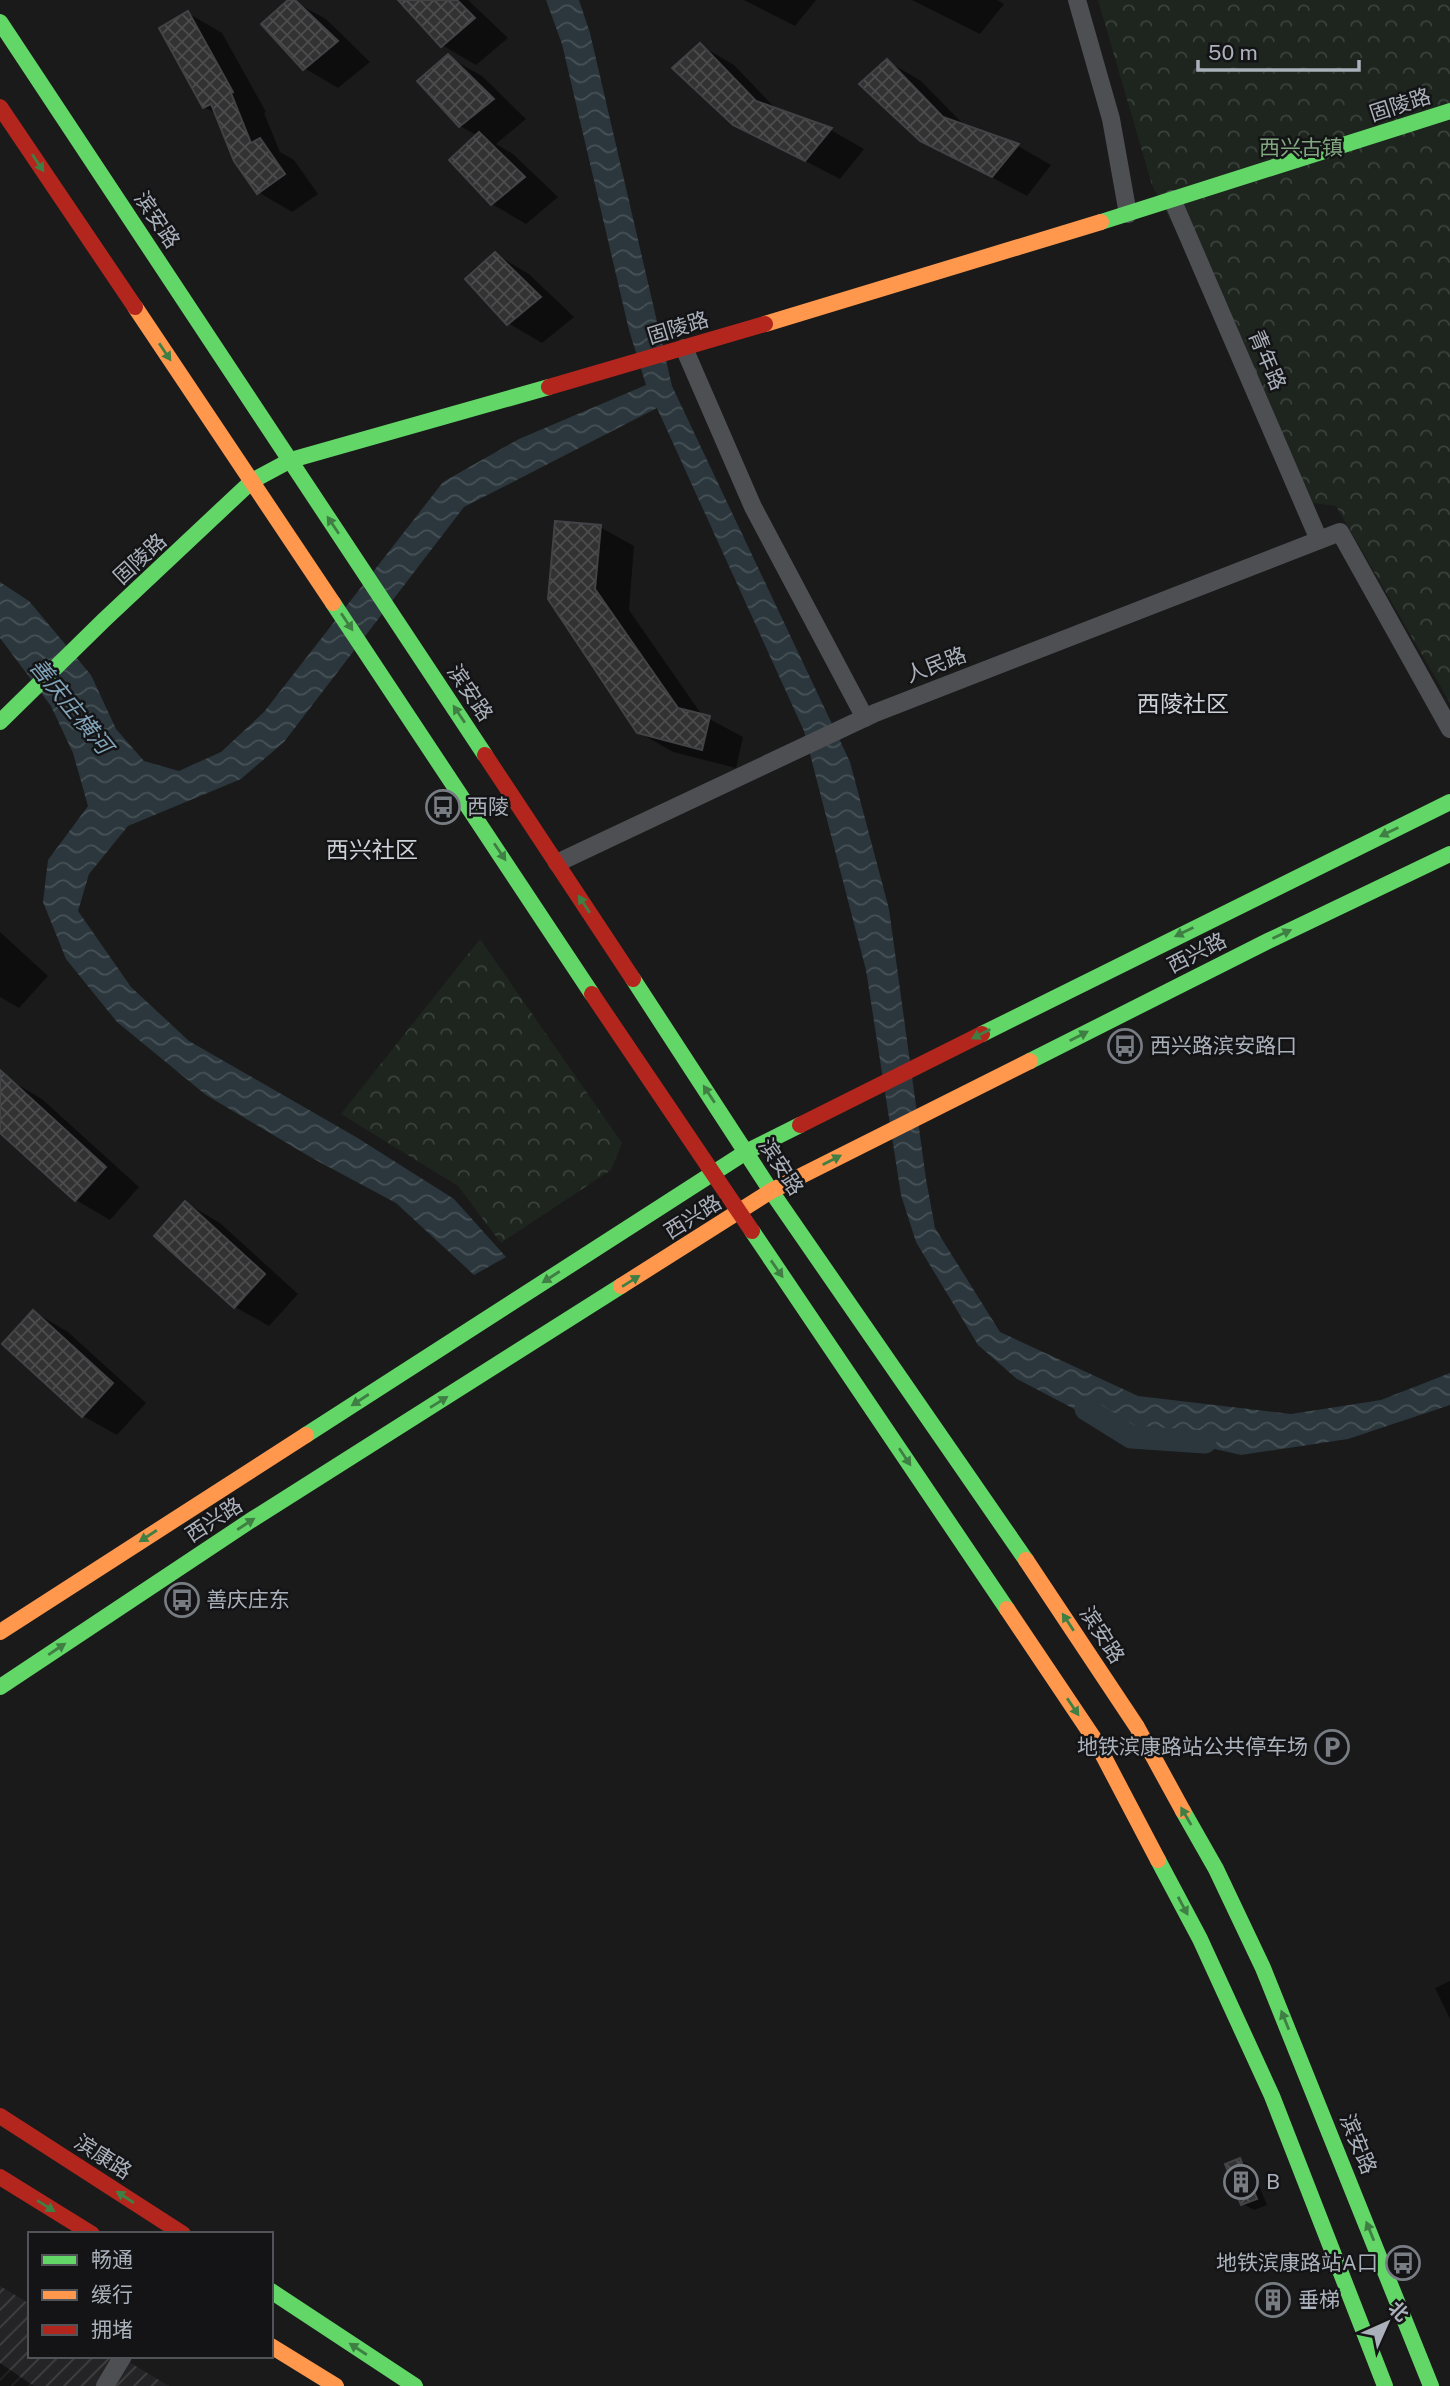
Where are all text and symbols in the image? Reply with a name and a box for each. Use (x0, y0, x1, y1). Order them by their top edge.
scale bar (1198, 28, 1359, 72)
text: 50 m (1208, 40, 1258, 65)
street label: 固陵路 (1366, 83, 1434, 126)
park label: 西兴古镇 (1259, 135, 1343, 160)
one-way arrow (31, 154, 45, 172)
street label: 滨安路 (129, 187, 185, 253)
street label: 固陵路 (644, 306, 712, 349)
street label: 青年路 (1244, 326, 1291, 394)
one-way arrow (159, 342, 172, 362)
one-way arrow (327, 515, 340, 534)
street label: 固陵路 (108, 528, 171, 589)
one-way arrow (340, 612, 353, 632)
street label: 人民路 (902, 642, 970, 687)
water label: 善庆庄横河 (25, 653, 121, 762)
street label: 滨安路 (442, 660, 498, 726)
district label: 西陵社区 (1137, 690, 1229, 717)
one-way arrow (452, 705, 466, 723)
bus stop icon: 西陵 (424, 788, 462, 826)
place label: 西陵 (467, 794, 509, 819)
one-way arrow (1379, 826, 1399, 838)
district label: 西兴社区 (326, 836, 418, 863)
one-way arrow (493, 843, 506, 862)
one-way arrow (578, 894, 591, 914)
one-way arrow (1174, 926, 1194, 938)
street label: 西兴路 (1163, 927, 1231, 978)
one-way arrow (1272, 928, 1293, 939)
bus stop icon: 西兴路滨安路口 (1106, 1027, 1144, 1065)
one-way arrow (971, 1028, 991, 1039)
one-way arrow (1069, 1031, 1089, 1042)
place label: 西兴路滨安路口 (1150, 1033, 1297, 1058)
one-way arrow (702, 1085, 715, 1104)
street label: 滨安路 (754, 1134, 809, 1200)
one-way arrow (822, 1155, 842, 1166)
street label: 西兴路 (659, 1189, 726, 1244)
one-way arrow (771, 1259, 784, 1279)
one-way arrow (542, 1270, 561, 1283)
one-way arrow (621, 1274, 641, 1287)
one-way arrow (351, 1393, 370, 1406)
one-way arrow (429, 1396, 448, 1409)
one-way arrow (898, 1448, 912, 1466)
street label: 西兴路 (181, 1492, 247, 1547)
one-way arrow (237, 1517, 256, 1530)
one-way arrow (139, 1530, 158, 1543)
bus stop icon: 善庆庄东 (163, 1581, 201, 1619)
place label: 善庆庄东 (206, 1587, 290, 1612)
street label: 滨安路 (1075, 1602, 1130, 1668)
one-way arrow (1062, 1612, 1075, 1631)
one-way arrow (47, 1643, 67, 1656)
one-way arrow (1066, 1698, 1079, 1717)
parking icon: 地铁滨康路站公共停车场 (1313, 1728, 1351, 1766)
place label: 地铁滨康路站公共停车场 (1077, 1734, 1308, 1759)
one-way arrow (1180, 1806, 1192, 1826)
one-way arrow (1176, 1897, 1188, 1917)
one-way arrow (1279, 2010, 1290, 2031)
street label: 滨安路 (1335, 2110, 1382, 2178)
street label: 滨康路 (70, 2129, 136, 2184)
building icon: B (1222, 2163, 1260, 2201)
place label: B (1266, 2169, 1280, 2194)
one-way arrow (116, 2190, 135, 2203)
one-way arrow (36, 2199, 55, 2212)
one-way arrow (1364, 2221, 1375, 2242)
legend (28, 2232, 273, 2358)
bus stop icon: 地铁滨康路站A口 (1384, 2244, 1422, 2282)
text: 畅通 (91, 2247, 133, 2272)
place label: 地铁滨康路站A口 (1216, 2250, 1378, 2275)
building icon: 垂梯 (1254, 2281, 1292, 2319)
text: 缓行 (91, 2282, 133, 2307)
place label: 垂梯 (1298, 2287, 1340, 2312)
north arrow (1352, 2288, 1422, 2358)
text: 北 (1385, 2296, 1414, 2325)
text: 拥堵 (91, 2317, 133, 2342)
one-way arrow (349, 2342, 367, 2356)

